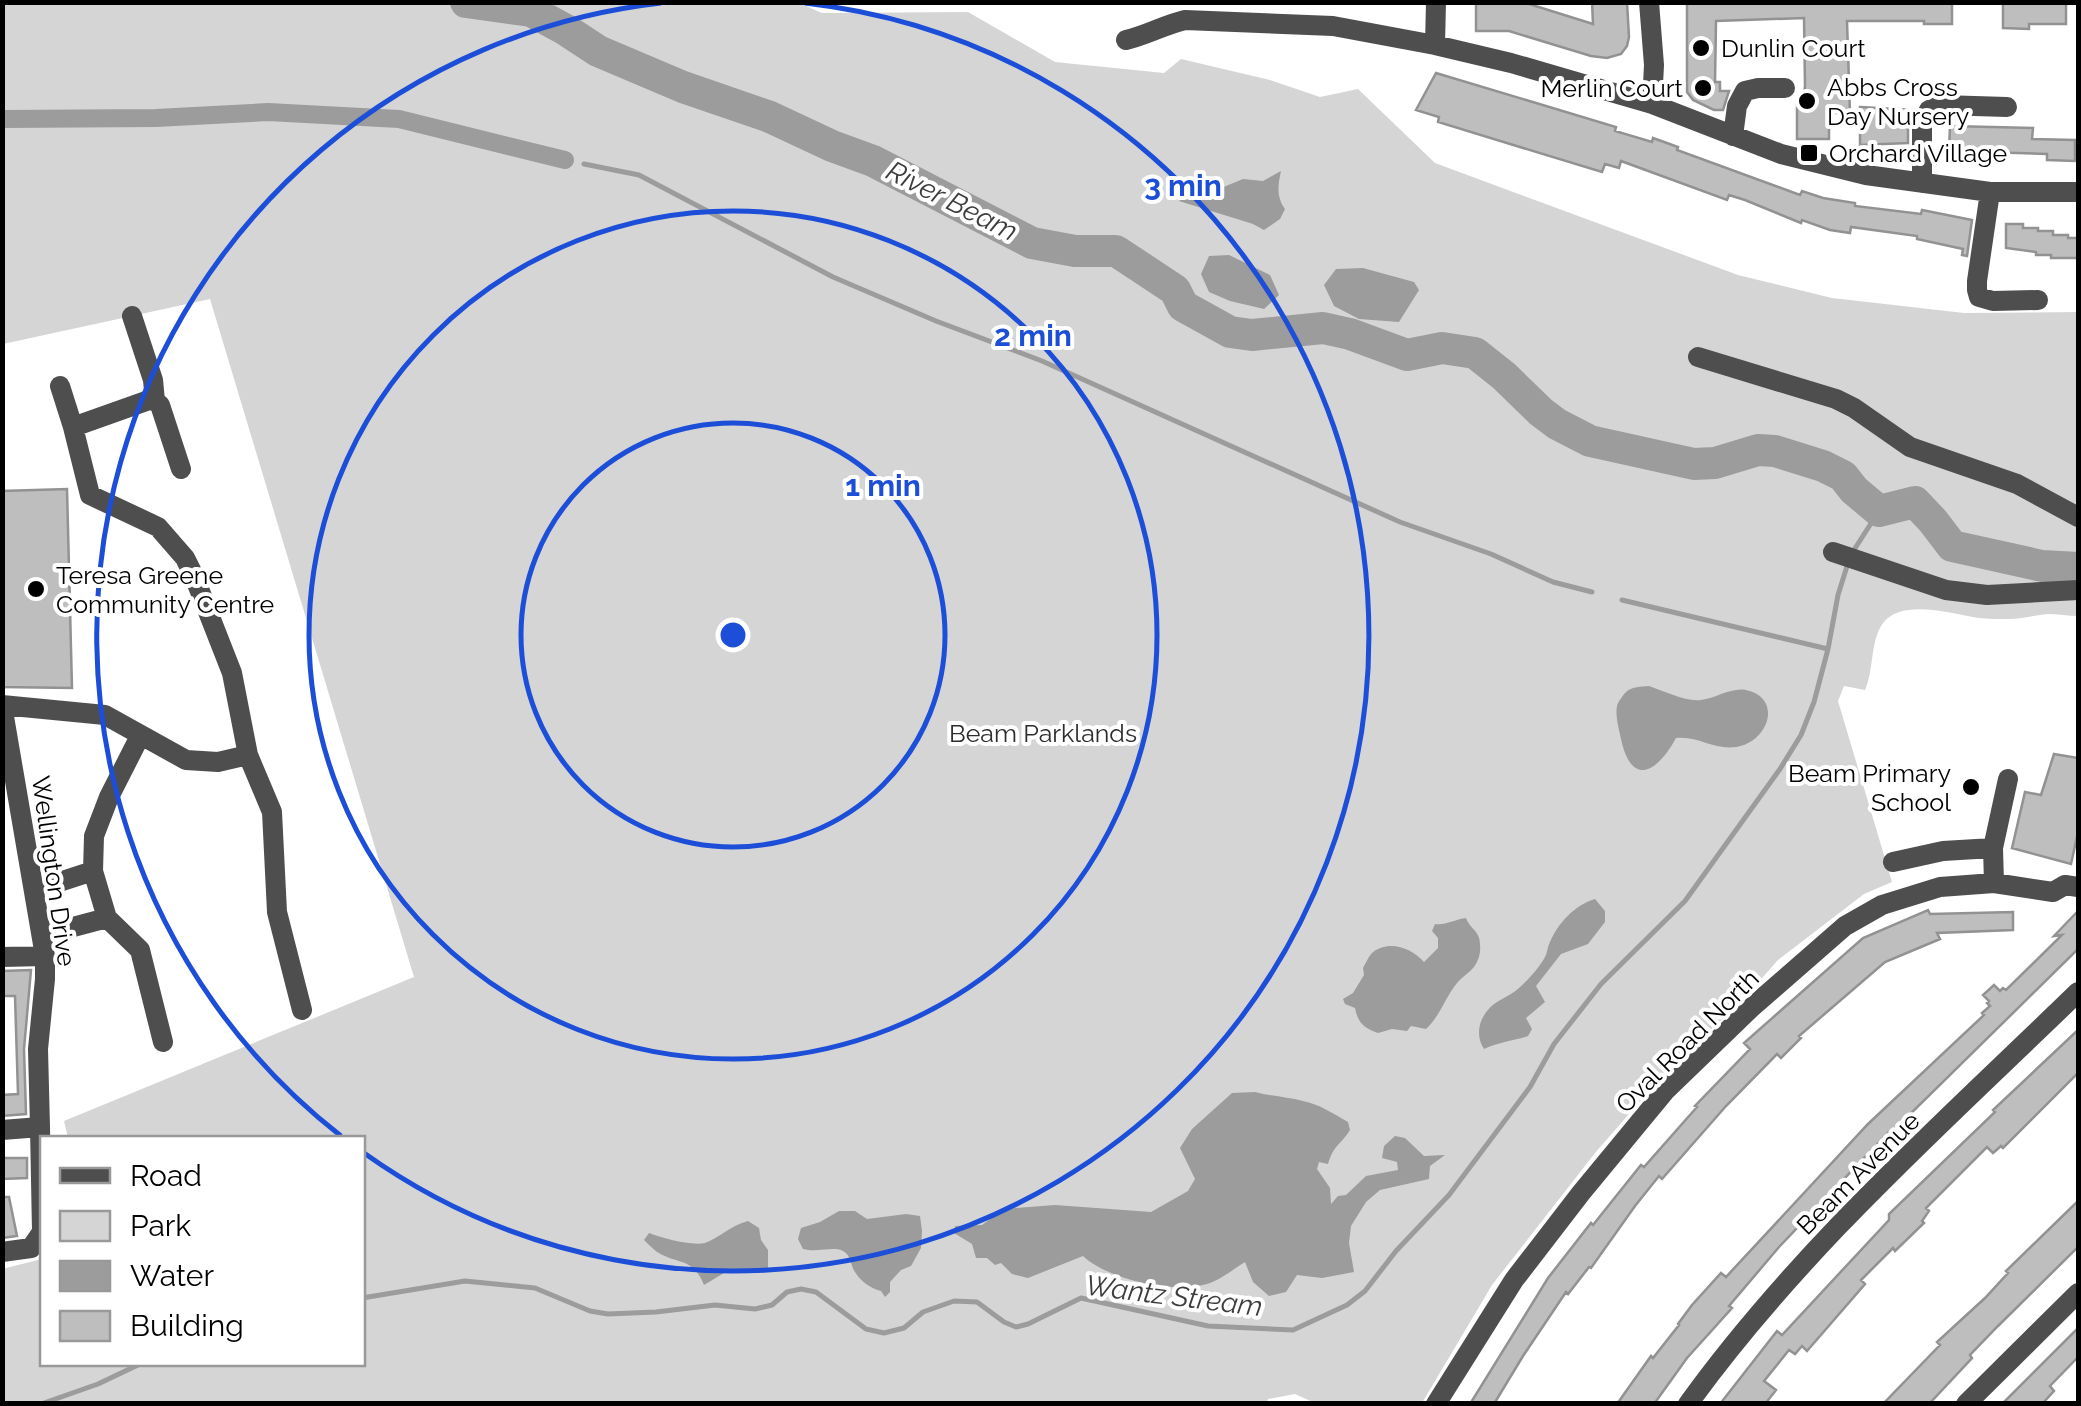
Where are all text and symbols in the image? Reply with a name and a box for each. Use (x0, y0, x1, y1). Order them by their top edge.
place label: Dunlin Court (1721, 33, 1866, 63)
marker: Dunlin Court (1690, 37, 1712, 59)
place label: Abbs Cross Day Nursery (1827, 72, 1970, 131)
place label: Merlin Court (1541, 73, 1684, 103)
marker: Merlin Court (1692, 77, 1714, 99)
marker: Abbs Cross Day Nursery (1796, 90, 1818, 112)
place label: Orchard Village (1829, 138, 2007, 168)
marker: Orchard Village (1798, 142, 1820, 164)
water label: River Beam (881, 154, 1023, 248)
text: 3 min (1144, 168, 1222, 203)
text: 2 min (994, 318, 1072, 353)
text: 1 min (845, 468, 921, 503)
place label: Teresa Greene Community Centre (56, 560, 274, 619)
marker: Teresa Greene Community Centre (25, 578, 47, 600)
centre of rings (715, 617, 751, 653)
park label: Beam Parklands (949, 718, 1137, 748)
place label: Beam Primary School (1788, 758, 1951, 817)
street label: Wellington Drive (26, 774, 82, 968)
marker: Beam Primary School (1960, 776, 1982, 798)
street label: Oval Road North (1609, 963, 1765, 1119)
street label: Beam Avenue (1790, 1105, 1926, 1241)
legend (40, 1136, 365, 1366)
text: Road (130, 1158, 202, 1193)
text: Park (130, 1208, 191, 1243)
text: Water (130, 1258, 214, 1293)
water label: Wantz Stream (1084, 1269, 1264, 1323)
text: Building (130, 1308, 244, 1343)

